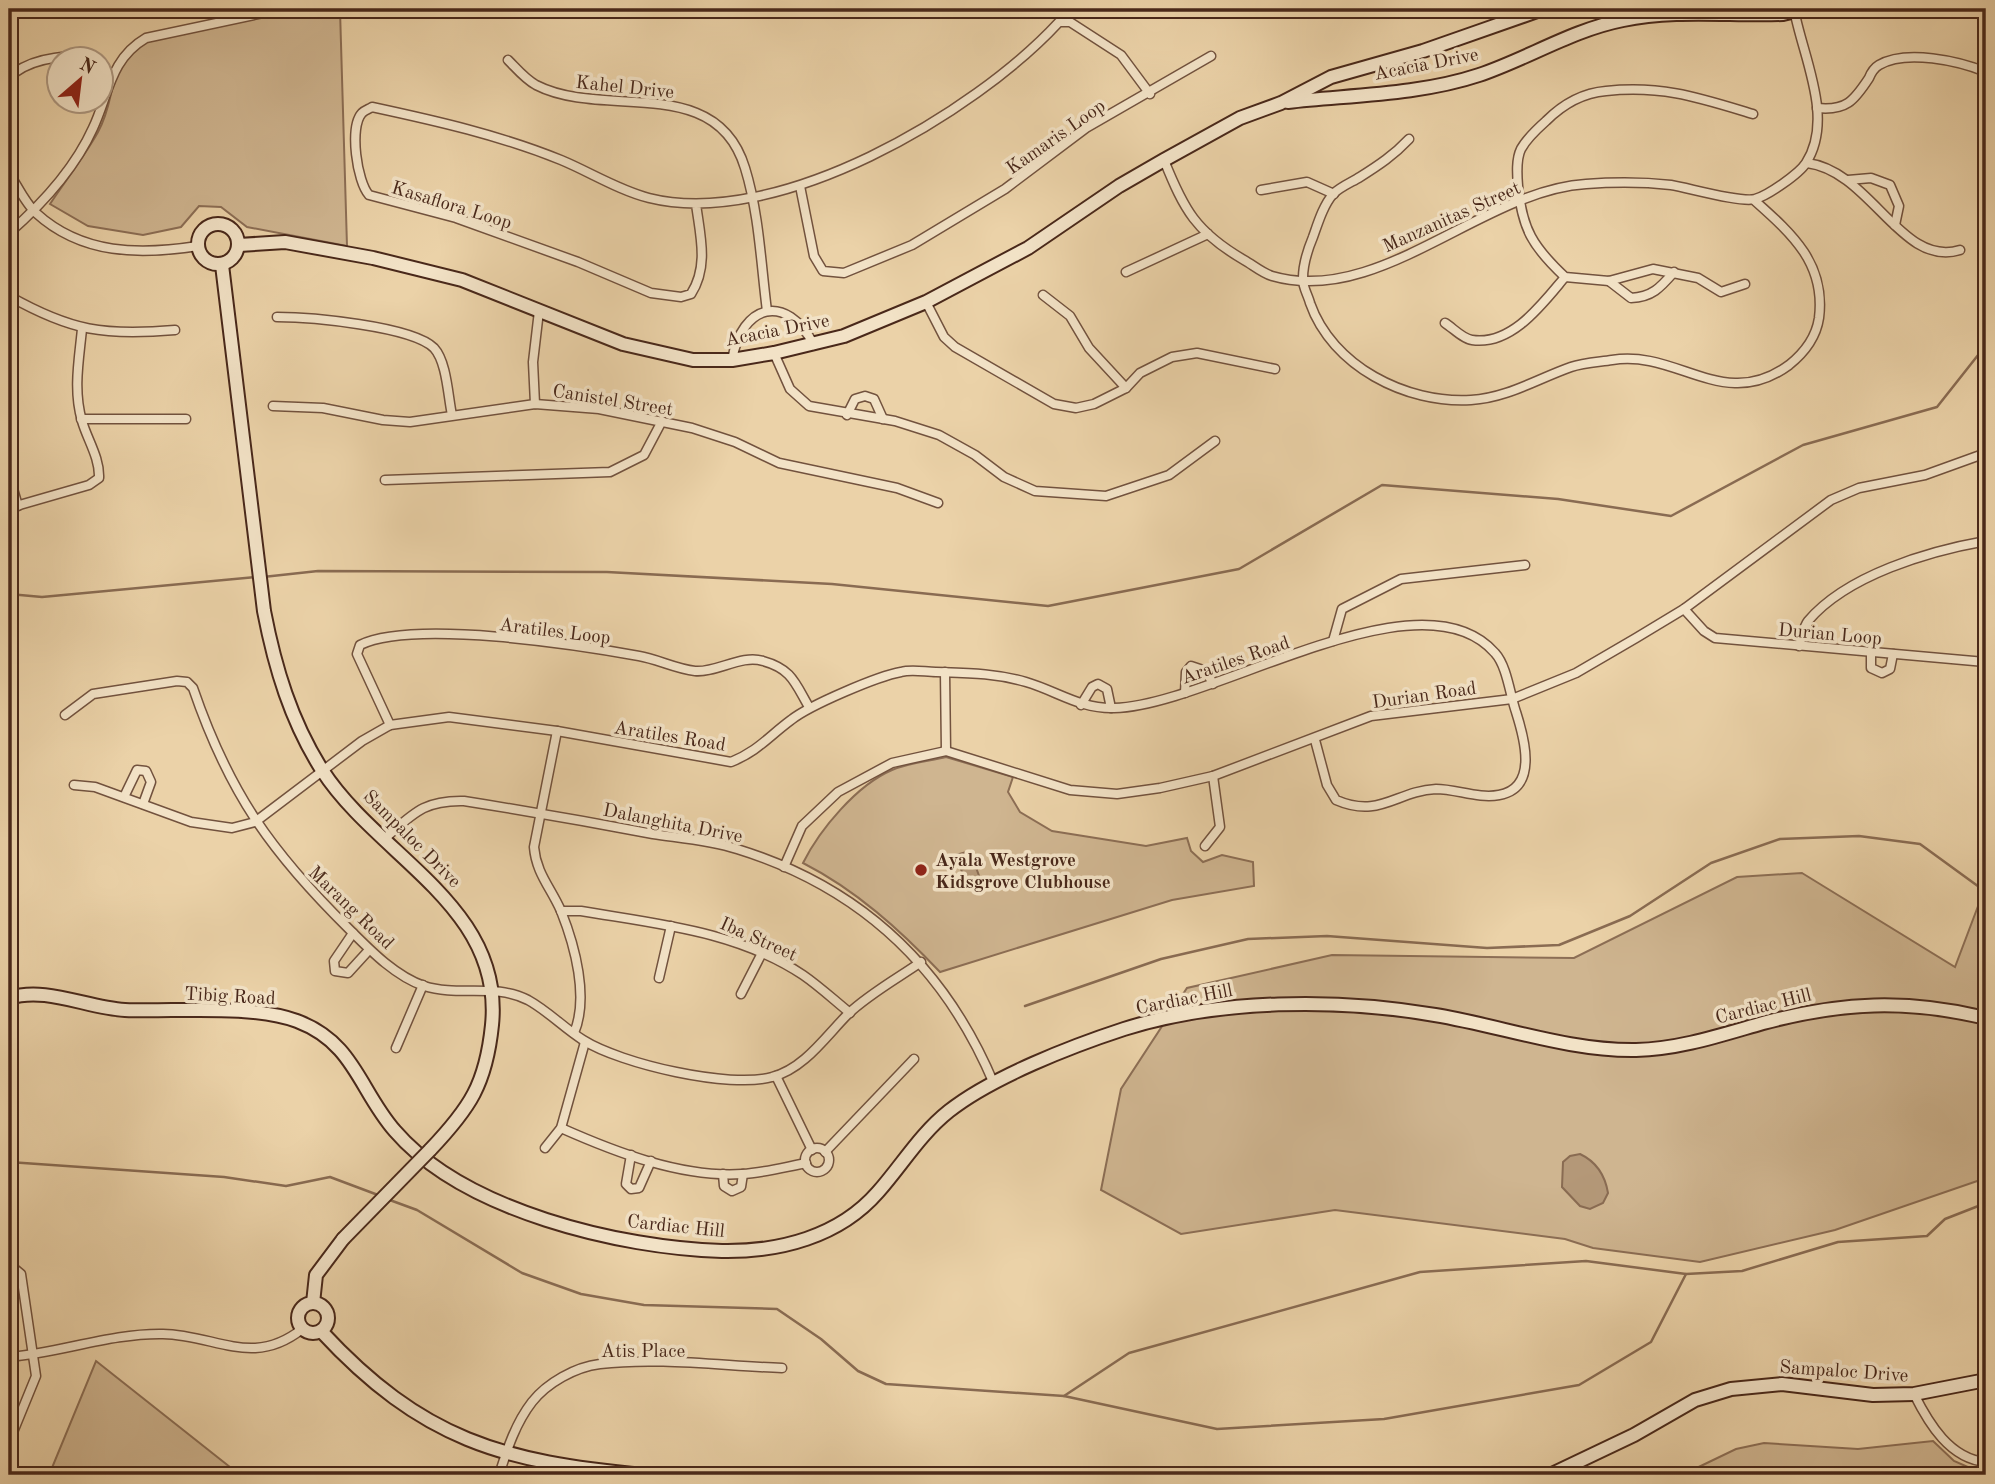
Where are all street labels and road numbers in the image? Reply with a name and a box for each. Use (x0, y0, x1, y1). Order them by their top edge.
street label: Acacia Drive (1373, 46, 1480, 85)
street label: Kahel Drive (575, 74, 675, 103)
street label: Kamaris Loop (1003, 97, 1109, 179)
street label: Kasaflora Loop (389, 179, 514, 234)
street label: Manzanitas Street (1380, 179, 1524, 257)
street label: Acacia Drive (724, 312, 831, 351)
street label: Canistel Street (551, 383, 674, 420)
street label: Aratiles Loop (498, 616, 612, 649)
street label: Durian Loop (1777, 621, 1883, 649)
street label: Aratiles Road (1179, 634, 1293, 689)
street label: Durian Road (1371, 680, 1478, 713)
street label: Aratiles Road (612, 719, 727, 756)
street label: Sampaloc Drive (359, 787, 464, 892)
street label: Dalanghita Drive (601, 802, 744, 847)
street label: Marang Road (304, 864, 397, 954)
street label: Iba Street (717, 915, 799, 966)
street label: Cardiac Hill (1134, 982, 1235, 1019)
street label: Tibig Road (184, 986, 276, 1009)
street label: Cardiac Hill (1714, 986, 1814, 1029)
street label: Cardiac Hill (626, 1213, 726, 1242)
street label: Atis Place (601, 1343, 685, 1362)
street label: Sampaloc Drive (1779, 1359, 1909, 1386)

